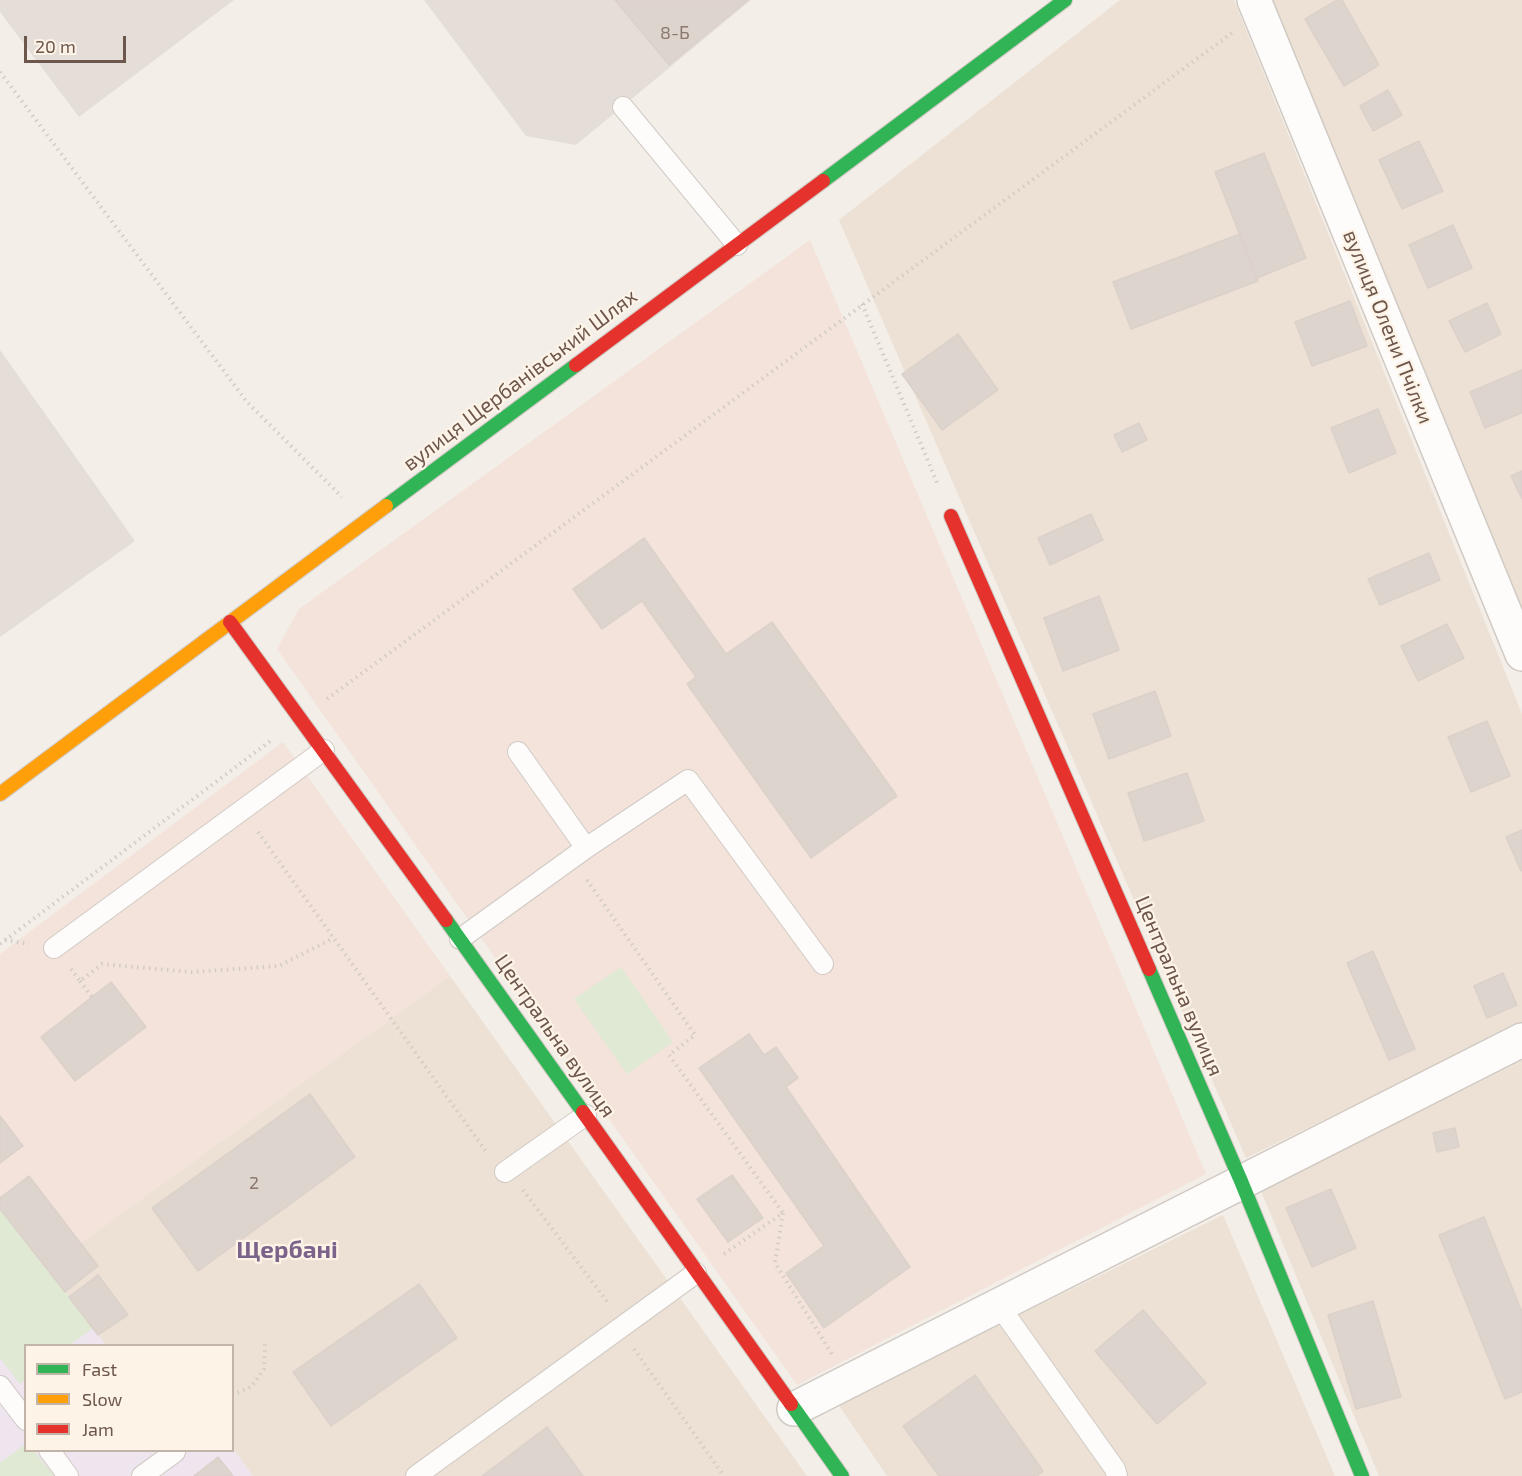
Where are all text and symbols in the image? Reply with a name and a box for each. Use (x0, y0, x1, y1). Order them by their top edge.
house number: 8-Б (660, 22, 690, 44)
scale bar (27, 24, 129, 62)
text: 20 m (35, 35, 76, 57)
street label: вулиця Олени Пчілки (1338, 226, 1438, 428)
street label: вулиця Щербанівський Шлях (398, 284, 642, 476)
street label: Центральна вулиця (1130, 892, 1228, 1080)
street label: Центральна вулиця (489, 950, 621, 1122)
house number: 2 (249, 1172, 259, 1194)
district label: Щербані (236, 1236, 338, 1264)
legend (24, 1344, 234, 1452)
text: Fast (82, 1358, 117, 1380)
text: Slow (82, 1388, 122, 1410)
text: Jam (82, 1418, 114, 1440)

